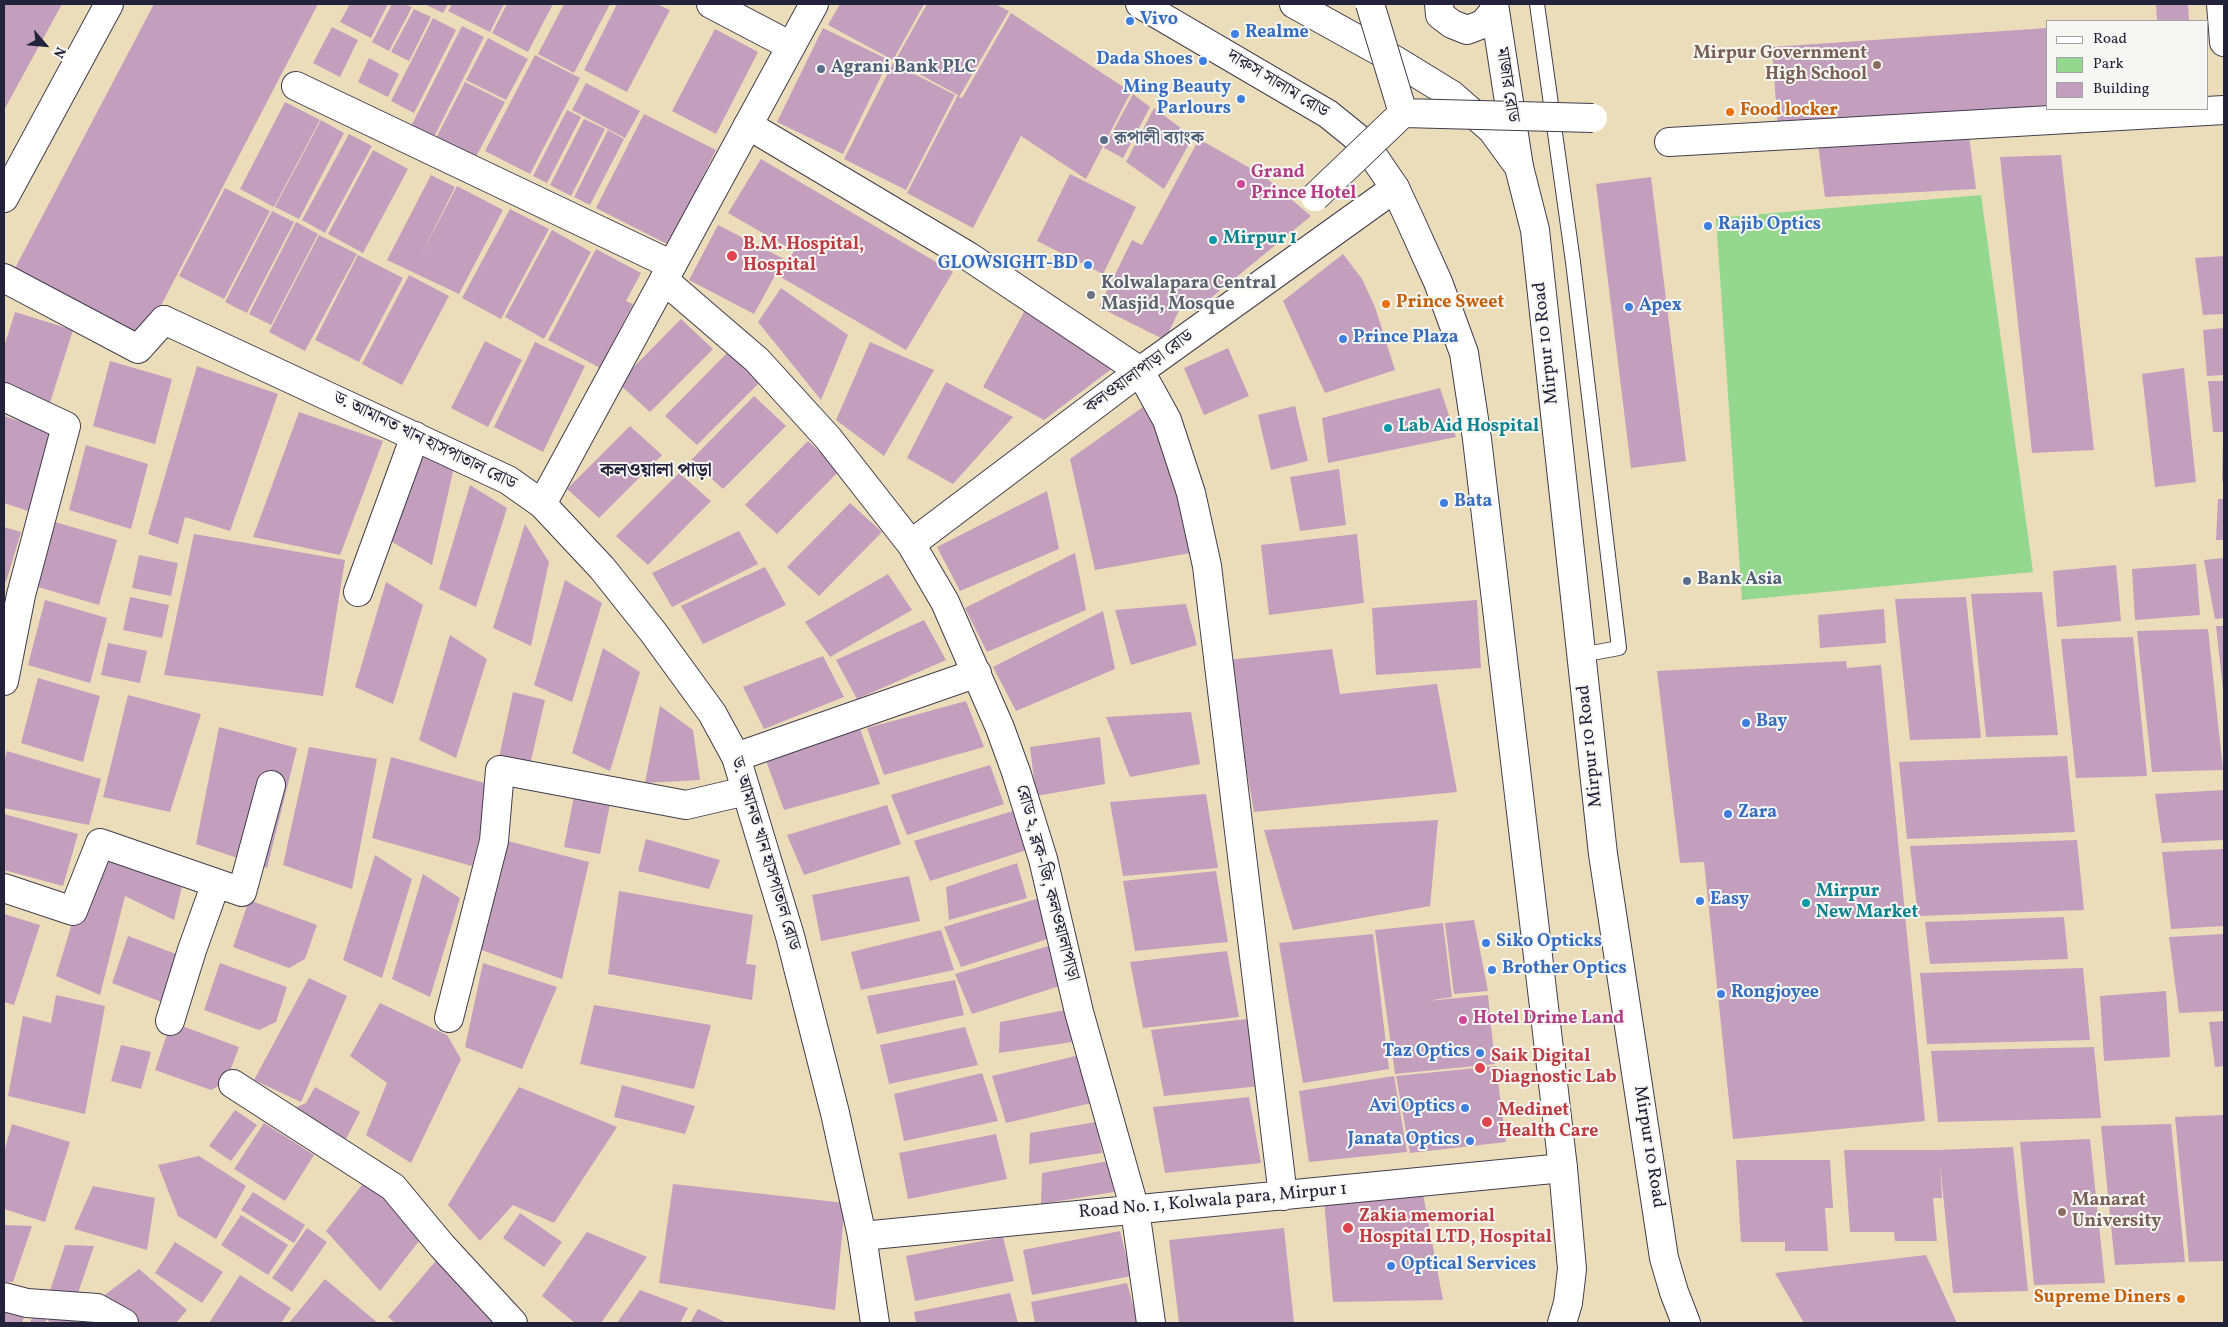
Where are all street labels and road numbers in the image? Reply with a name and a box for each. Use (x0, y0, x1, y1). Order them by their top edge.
street label: দারুস সালাম রোড (1222, 46, 1332, 124)
street label: মাজার রোড (1489, 46, 1523, 124)
street label: Mirpur 10 Road (1530, 281, 1564, 405)
street label: কলওয়ালাপাড়া রোড (1082, 326, 1198, 420)
street label: ড. আমানত খান হাসপাতাল রোড (329, 388, 519, 496)
street label: Mirpur 10 Road (1574, 684, 1608, 808)
street label: ড. আমানত খান হাসপাতাল রোড (724, 755, 804, 953)
street label: রোড ২, ব্লক-জি, কলওয়ালাপাড়া (1009, 783, 1083, 983)
street label: Mirpur 10 Road (1628, 1084, 1668, 1210)
street label: Road No. 1, Kolwala para, Mirpur 1 (1078, 1179, 1348, 1225)

